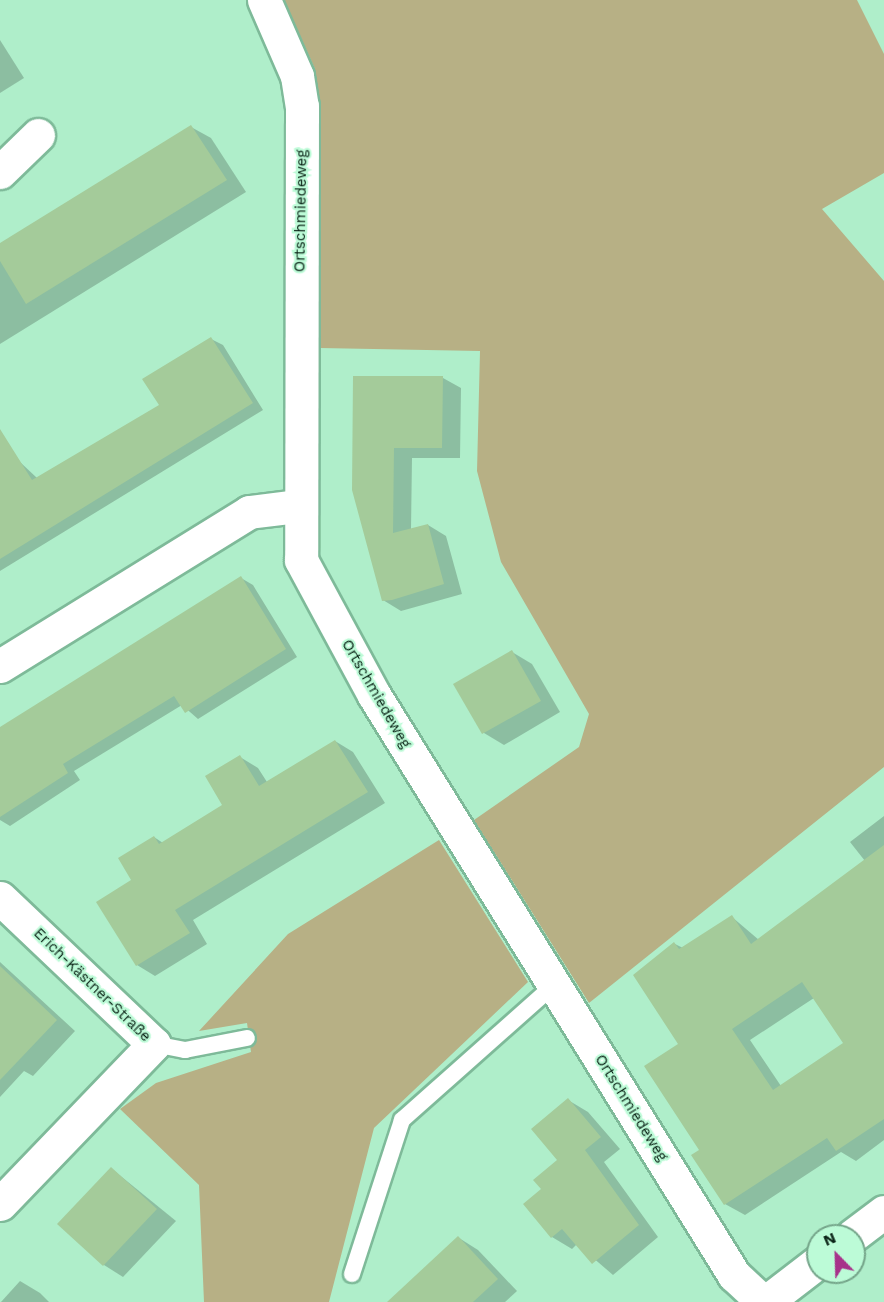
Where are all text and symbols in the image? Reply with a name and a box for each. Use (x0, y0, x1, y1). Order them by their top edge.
street label: Ortschmiedeweg (291, 150, 311, 272)
street label: Ortschmiedeweg (338, 636, 414, 752)
street label: Erich-Kästner-Straße (30, 924, 154, 1046)
street label: Ortschmiedeweg (591, 1051, 671, 1165)
north arrow (806, 1224, 866, 1284)
text: N (820, 1228, 839, 1250)

